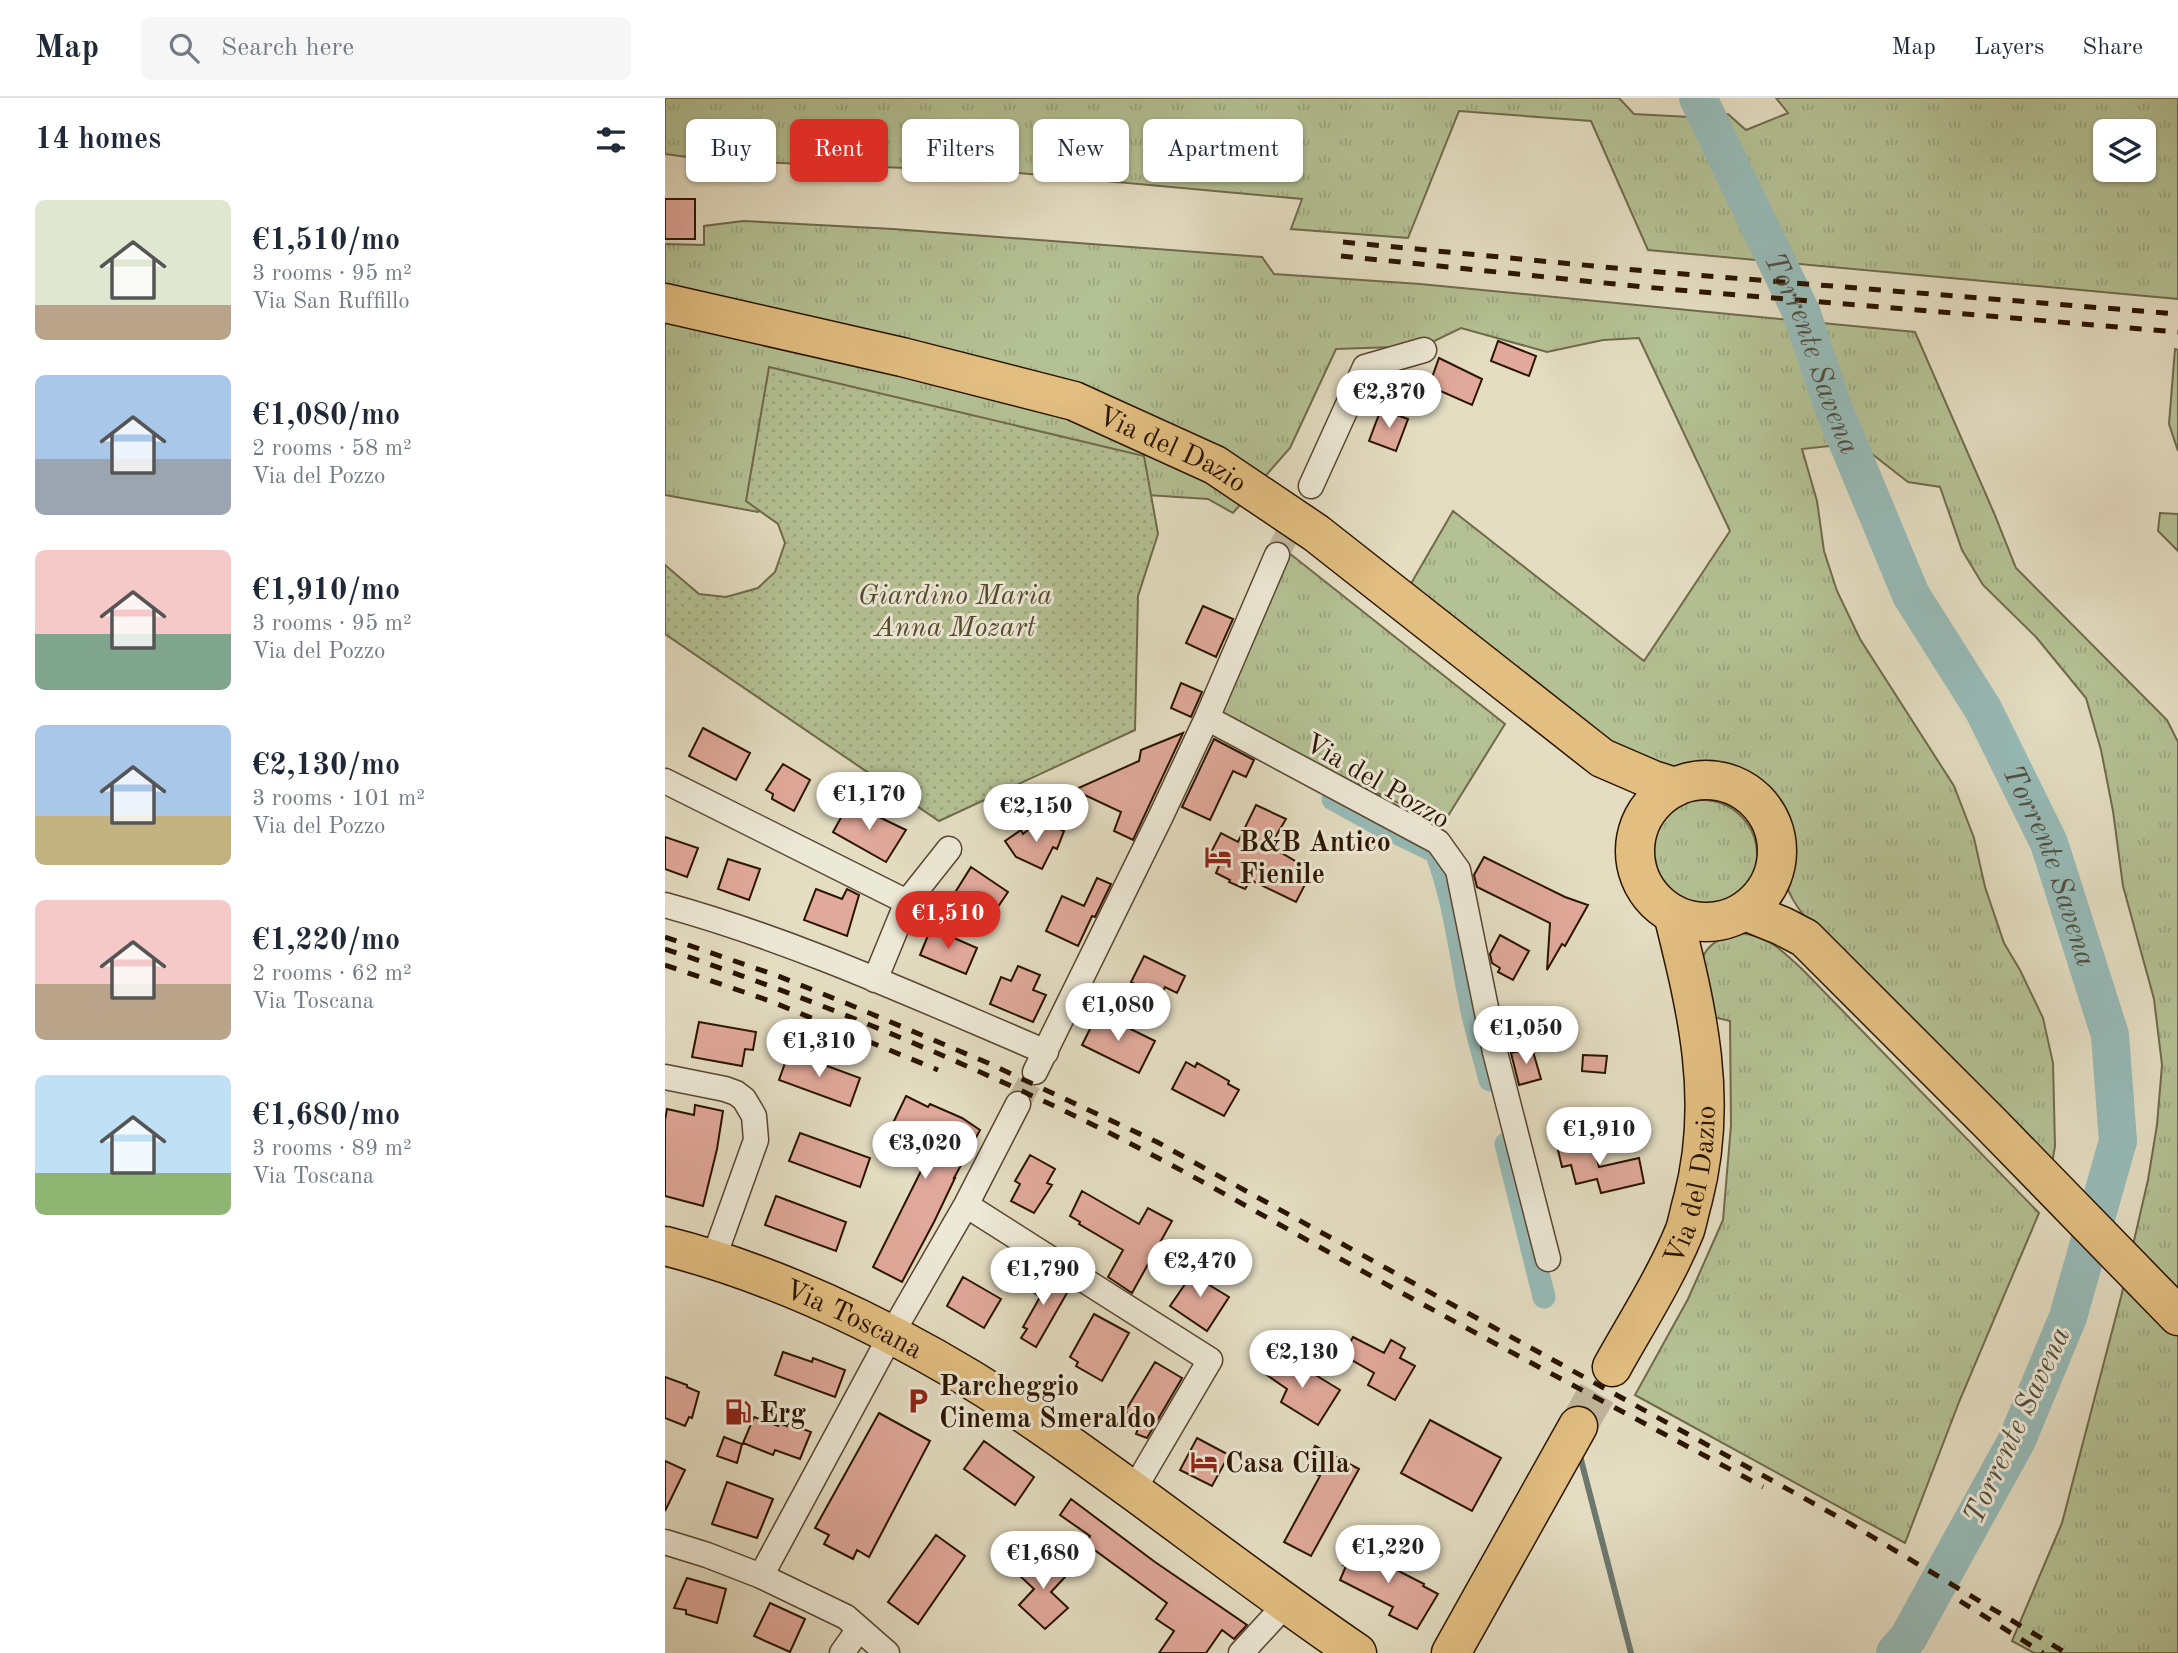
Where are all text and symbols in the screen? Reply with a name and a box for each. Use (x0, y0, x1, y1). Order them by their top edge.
search box (141, 17, 631, 80)
icon: search (165, 29, 203, 67)
text: Map (35, 32, 99, 65)
text: Search here (221, 35, 354, 61)
text: Map (1892, 36, 1936, 60)
text: Layers (1974, 36, 2044, 60)
text: Share (2082, 36, 2143, 60)
chip: Buy (686, 119, 776, 182)
chip: Rent (790, 119, 888, 182)
chip: Filters (902, 119, 1019, 182)
chip: New (1033, 119, 1129, 182)
chip: Apartment (1143, 119, 1303, 182)
map controls (2093, 119, 2156, 182)
button: layers (2093, 119, 2156, 182)
icon: filters (592, 121, 630, 159)
text: 14 homes (35, 125, 161, 155)
text: €1,510/mo (252, 226, 400, 256)
icon: home (91, 228, 175, 312)
water label: Torrente Savena (1758, 248, 1864, 459)
text: 3 rooms · 95 m² (252, 262, 412, 285)
text: Via San Ruffillo (252, 290, 410, 313)
pin: €2,370 (1332, 370, 1446, 430)
text: €2,370 (1352, 381, 1426, 404)
text: €1,080/mo (252, 401, 400, 431)
icon: home (91, 403, 175, 487)
street label: Via del Dazio (1093, 403, 1251, 499)
text: 2 rooms · 58 m² (252, 437, 412, 460)
text: Via del Pozzo (252, 465, 386, 488)
text: €1,910/mo (252, 576, 400, 606)
icon: home (91, 578, 175, 662)
park label: Giardino Maria Anna Mozart (858, 583, 1052, 643)
text: 3 rooms · 95 m² (252, 612, 412, 635)
text: Via del Pozzo (252, 640, 386, 663)
street label: Via del Pozzo (1299, 730, 1454, 835)
text: €2,130/mo (252, 751, 400, 781)
icon: home (91, 753, 175, 837)
water label: Torrente Savena (1996, 761, 2100, 971)
pin: €1,170 (812, 772, 926, 832)
text: €1,170 (832, 783, 906, 806)
pin: €2,150 (979, 784, 1093, 844)
text: 3 rooms · 101 m² (252, 787, 425, 810)
text: €2,150 (999, 795, 1073, 818)
text: Via del Pozzo (252, 815, 386, 838)
place label: B&B Antico Fienile (1239, 830, 1391, 890)
hotel icon: B&B Antico Fienile (1203, 842, 1233, 872)
pin: €1,510 (891, 892, 1005, 951)
text: €1,510 (911, 902, 985, 925)
text: €1,220/mo (252, 926, 400, 956)
icon: home (91, 928, 175, 1012)
text: 2 rooms · 62 m² (252, 962, 412, 985)
pin: €1,080 (1061, 984, 1175, 1043)
text: Via Toscana (252, 990, 374, 1013)
text: €1,080 (1081, 994, 1155, 1017)
pin: €1,050 (1469, 1006, 1583, 1066)
text: €1,050 (1489, 1017, 1563, 1040)
pin: €1,310 (762, 1020, 876, 1079)
text: €1,310 (782, 1030, 856, 1053)
text: €1,680/mo (252, 1101, 400, 1131)
icon: home (91, 1103, 175, 1187)
street label: Via del Dazio (1661, 1105, 1722, 1270)
pin: €1,910 (1542, 1108, 1656, 1167)
text: €1,910 (1562, 1118, 1636, 1141)
pin: €3,020 (868, 1122, 982, 1181)
text: €3,020 (888, 1132, 962, 1155)
text: 3 rooms · 89 m² (252, 1137, 412, 1160)
text: Via Toscana (252, 1165, 374, 1188)
pin: €2,470 (1143, 1240, 1257, 1299)
pin: €1,790 (986, 1248, 1100, 1307)
text: €2,470 (1163, 1250, 1237, 1273)
text: €1,790 (1006, 1258, 1080, 1281)
street label: Via Toscana (780, 1276, 927, 1366)
water label: Torrente Savena (1959, 1323, 2077, 1529)
pin: €2,130 (1245, 1330, 1359, 1390)
text: €2,130 (1265, 1341, 1339, 1364)
place label: Parcheggio Cinema Smeraldo (939, 1374, 1156, 1434)
parking icon: Parcheggio Cinema Smeraldo (903, 1386, 933, 1416)
fuel station icon: Erg (723, 1397, 753, 1427)
place label: Erg (759, 1401, 806, 1429)
hotel icon: Casa Cilla (1189, 1447, 1219, 1477)
place label: Casa Cilla (1225, 1451, 1350, 1479)
pin: €1,220 (1331, 1526, 1445, 1585)
pin: €1,680 (986, 1532, 1100, 1591)
text: €1,220 (1351, 1536, 1425, 1559)
text: €1,680 (1006, 1542, 1080, 1565)

